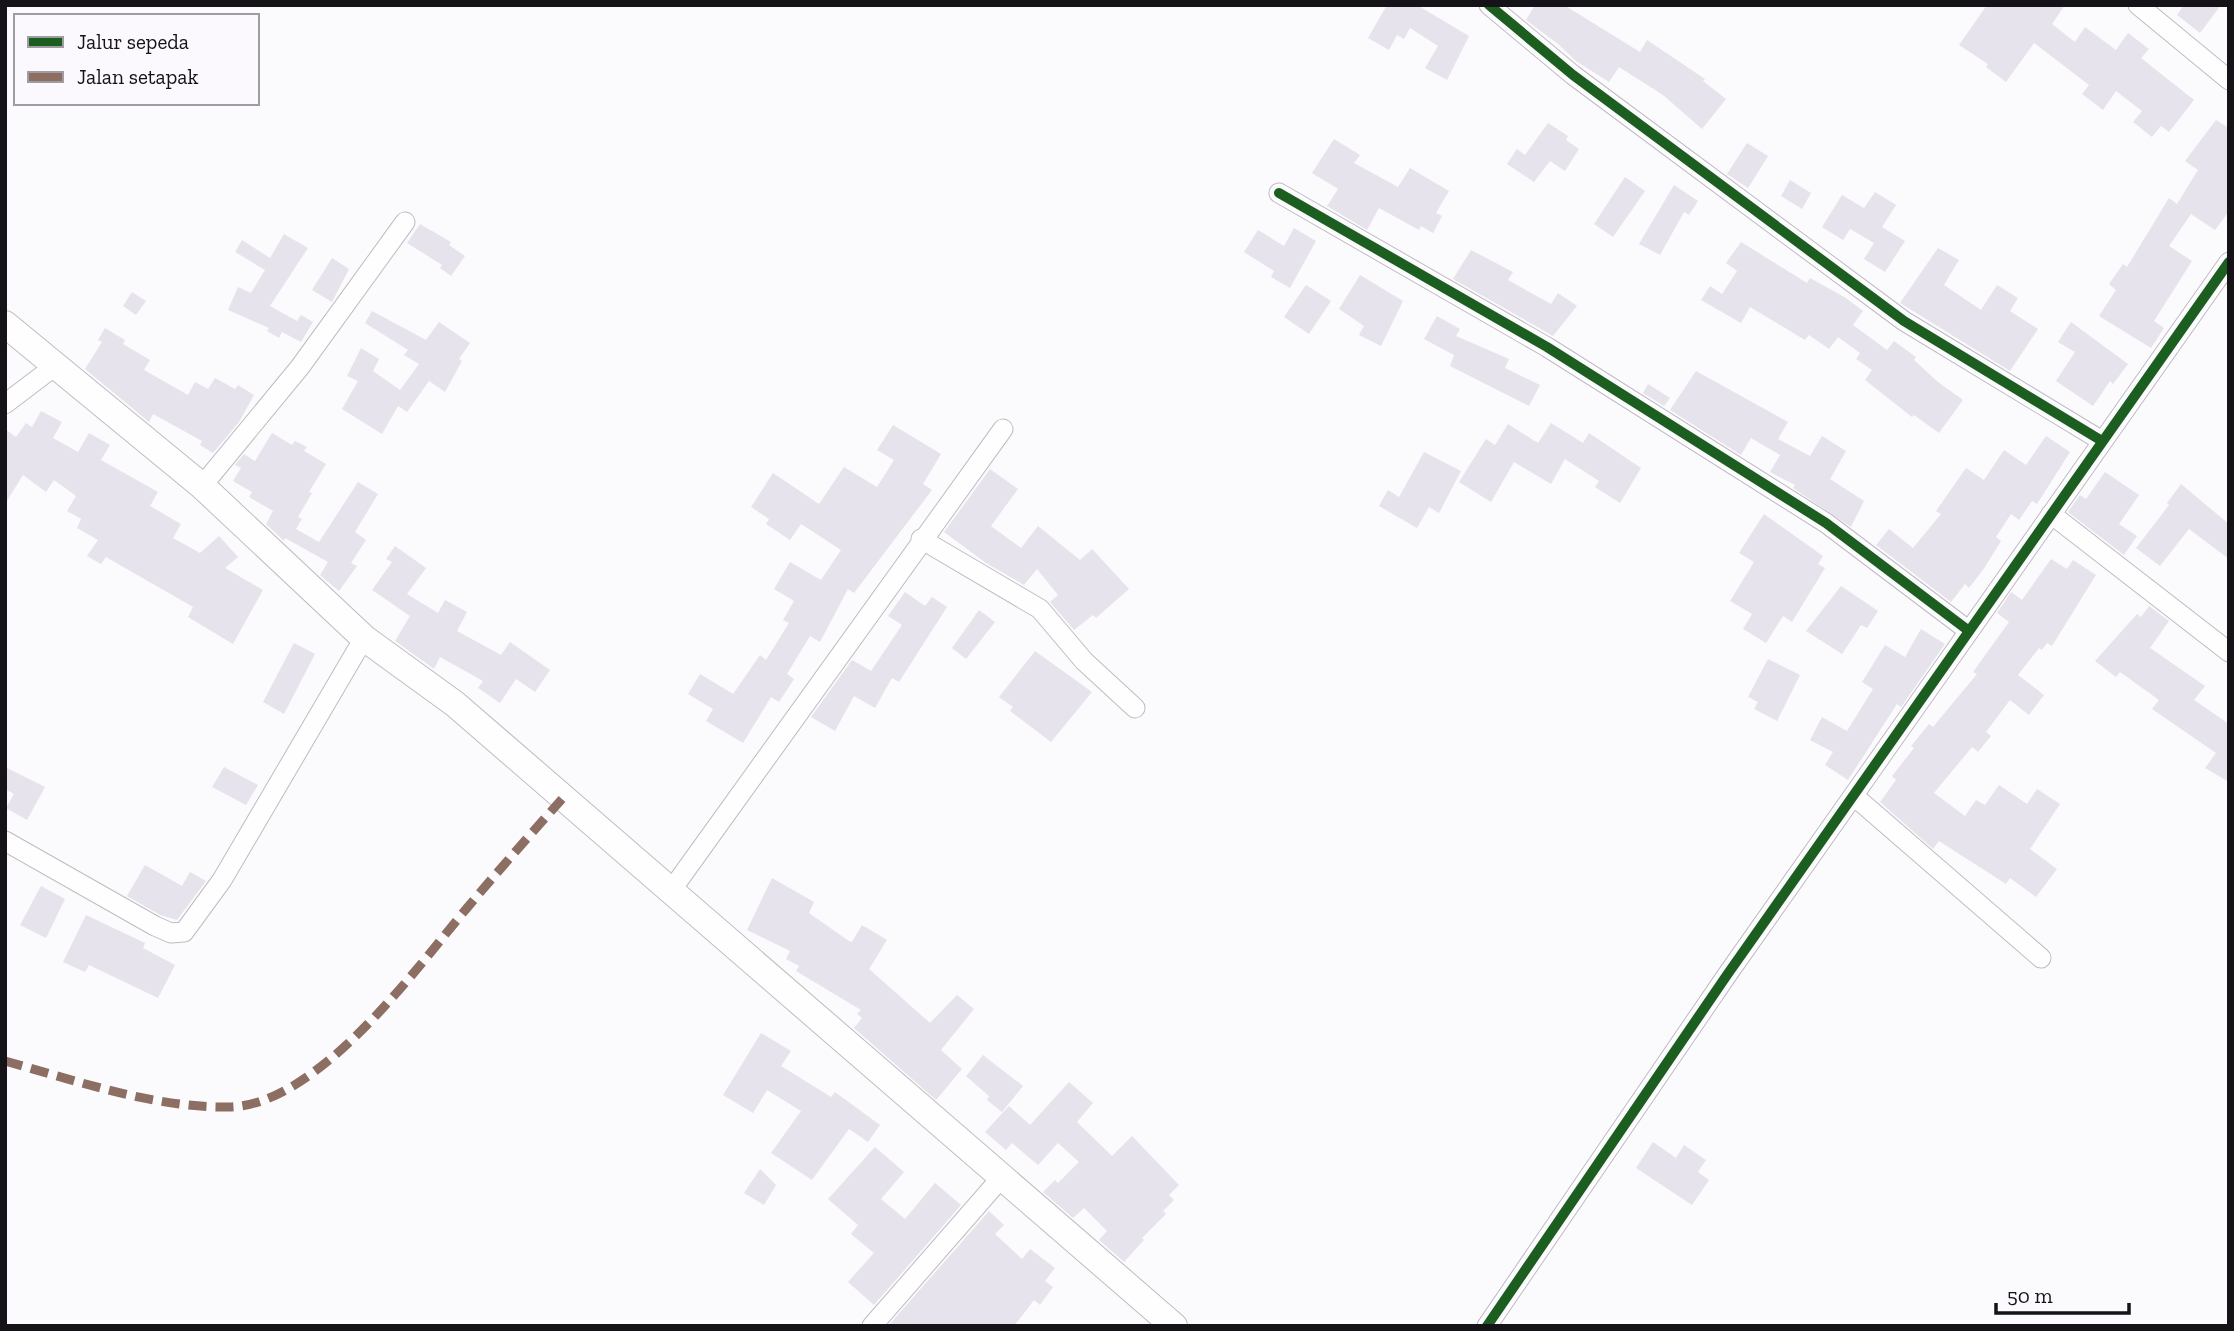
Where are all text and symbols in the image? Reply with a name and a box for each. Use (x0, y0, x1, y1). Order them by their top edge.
legend (14, 14, 259, 105)
text: Jalur sepeda (77, 29, 189, 54)
text: Jalan setapak (77, 64, 198, 89)
scale bar (1996, 1272, 2129, 1316)
text: 50 m (2007, 1283, 2053, 1308)

